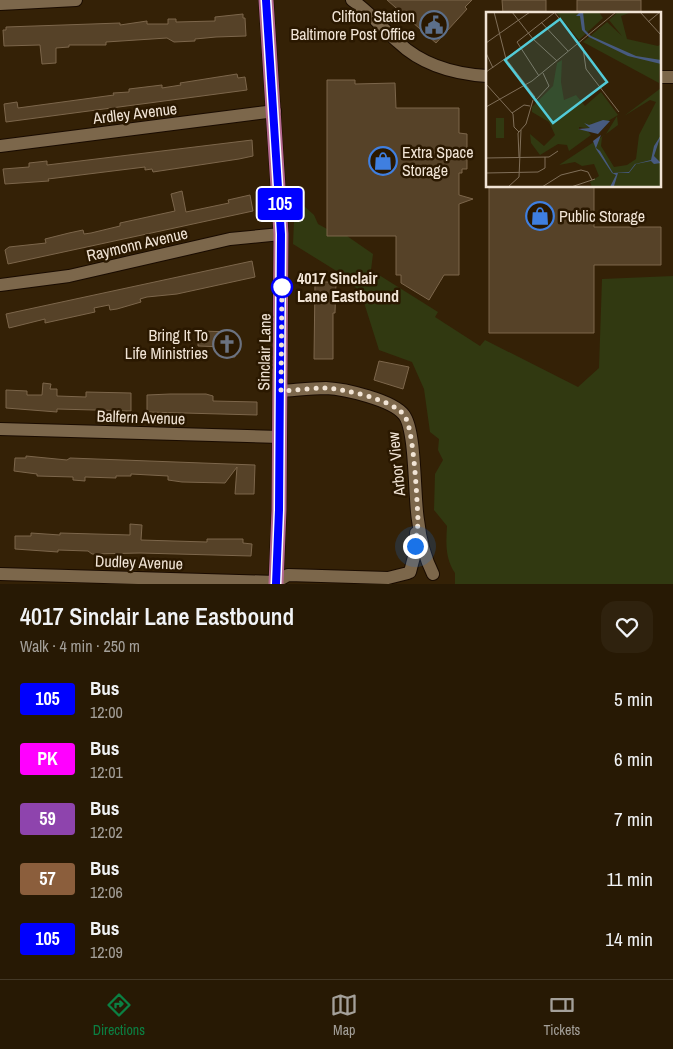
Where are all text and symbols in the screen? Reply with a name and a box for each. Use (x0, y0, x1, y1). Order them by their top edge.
place label: Clifton Station Baltimore Post Office (291, 5, 415, 45)
public building icon: Clifton Station Baltimore Post Office (419, 10, 449, 40)
inset map (486, 12, 660, 188)
street label: Ardley Avenue (91, 97, 178, 129)
place label: Extra Space Storage (402, 141, 473, 181)
shop icon: Extra Space Storage (368, 146, 398, 176)
line badge: 105 (251, 188, 309, 220)
text: 105 (268, 191, 292, 216)
shop icon: Public Storage (525, 201, 555, 231)
place label: Public Storage (559, 205, 645, 227)
street label: Raymonn Avenue (84, 222, 190, 266)
place label: 4017 Sinclair Lane Eastbound (297, 267, 399, 307)
marker: 4017 Sinclair Lane Eastbound (271, 276, 293, 298)
street label: Sinclair Lane (252, 313, 276, 391)
place label: Bring It To Life Ministries (125, 324, 208, 364)
church icon: Bring It To Life Ministries (212, 329, 242, 359)
street label: Balfern Avenue (96, 404, 186, 430)
street label: Arbor View (382, 430, 410, 498)
your location (403, 534, 428, 559)
street label: Dudley Avenue (95, 549, 183, 575)
text: 4017 Sinclair Lane Eastbound (20, 600, 294, 632)
button: heart (601, 601, 653, 653)
text: Walk · 4 min · 250 m (20, 635, 140, 657)
text: Bus (90, 675, 119, 701)
text: 105 (35, 686, 60, 711)
text: 5 min (614, 686, 653, 712)
text: 12:00 (90, 701, 123, 723)
text: Bus (90, 735, 119, 761)
text: PK (37, 746, 58, 771)
text: 6 min (614, 746, 653, 772)
text: 12:01 (90, 761, 123, 783)
text: Bus (90, 795, 119, 821)
text: 59 (39, 806, 56, 831)
text: 7 min (614, 806, 653, 832)
text: 12:02 (90, 821, 123, 843)
text: Bus (90, 855, 119, 881)
text: 57 (39, 866, 56, 891)
text: 11 min (607, 866, 653, 892)
text: 12:06 (90, 881, 123, 903)
text: Bus (90, 915, 119, 941)
text: 105 (35, 926, 60, 951)
text: 14 min (605, 926, 653, 952)
text: 12:09 (90, 941, 123, 963)
tab: Directions (93, 991, 145, 1039)
tab: Map (330, 991, 358, 1039)
tab: Tickets (544, 991, 580, 1039)

